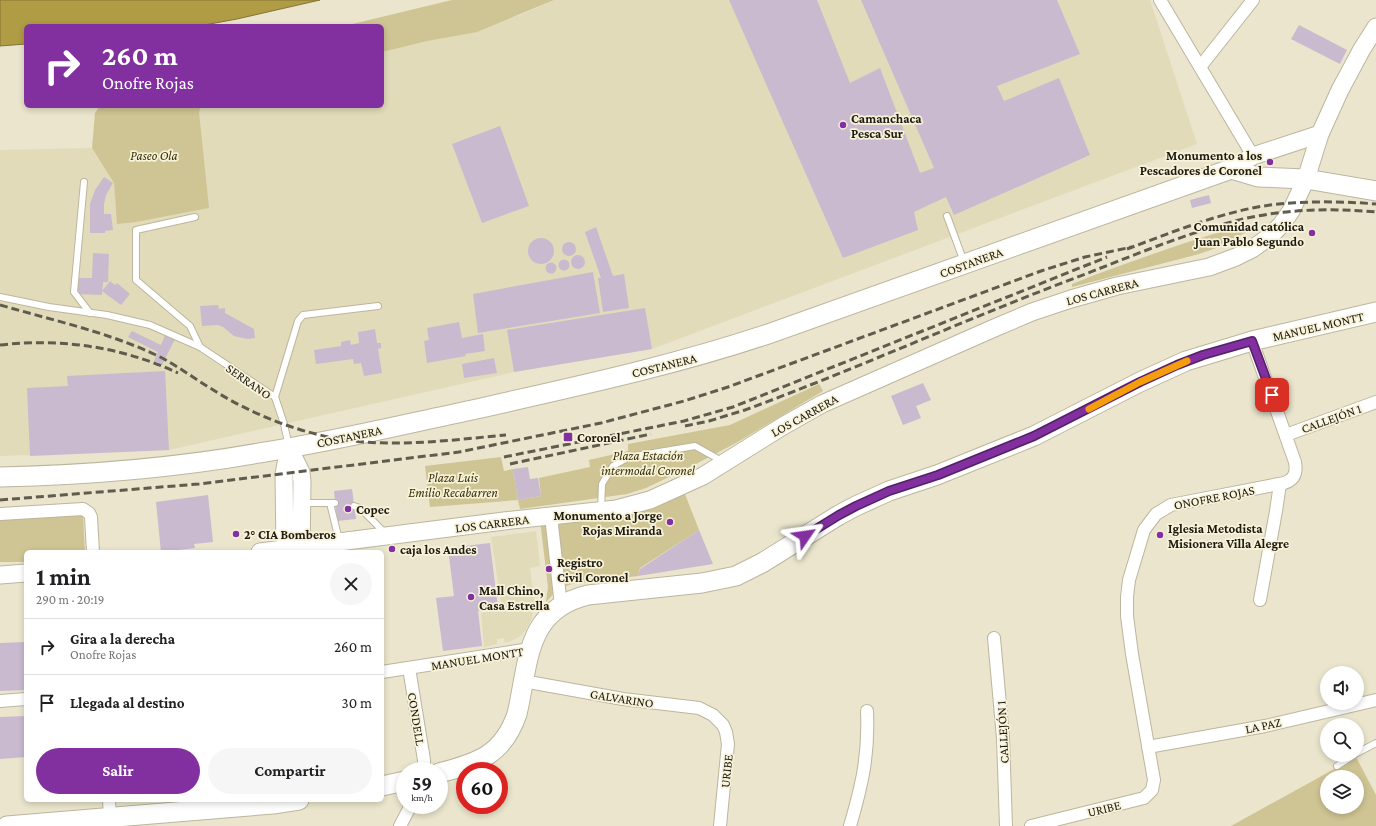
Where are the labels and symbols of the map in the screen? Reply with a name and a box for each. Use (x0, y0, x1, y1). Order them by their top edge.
place label: Camanchaca Pesca Sur (851, 111, 922, 141)
marker: Camanchaca Pesca Sur (838, 120, 848, 130)
park label: Paseo Ola (130, 148, 178, 163)
place label: Monumento a los Pescadores de Coronel (1140, 148, 1262, 178)
marker: Monumento a los Pescadores de Coronel (1265, 157, 1275, 167)
place label: Comunidad católica Juan Pablo Segundo (1193, 219, 1305, 249)
marker: Comunidad católica Juan Pablo Segundo (1307, 228, 1317, 238)
street label: COSTANERA (938, 244, 1005, 281)
street label: LOS CARRERA (1064, 274, 1141, 308)
street label: MANUEL MONTT (1271, 309, 1365, 344)
street label: COSTANERA (630, 350, 699, 381)
street label: SERRANO (223, 360, 274, 403)
pin (1255, 378, 1289, 412)
street label: LOS CARRERA (768, 391, 841, 440)
street label: CALLEJÓN 1 (1299, 401, 1363, 436)
street label: COSTANERA (315, 422, 384, 451)
place label: Coronel (577, 430, 621, 445)
marker: Coronel (562, 431, 574, 443)
park label: Plaza Estación intermodal Coronel (601, 448, 696, 478)
park label: Plaza Luis Emilio Recabarren (408, 470, 498, 500)
street label: ONOFRE ROJAS (1172, 482, 1256, 513)
place label: Copec (356, 502, 390, 517)
marker: Copec (343, 504, 353, 514)
place label: Monumento a Jorge Rojas Miranda (553, 508, 663, 539)
street label: LOS CARRERA (454, 511, 530, 535)
position arrow (784, 515, 826, 557)
marker: Monumento a Jorge Rojas Miranda (665, 517, 675, 527)
place label: Iglesia Metodista Misionera Villa Alegre (1168, 521, 1289, 551)
place label: 2° CIA Bomberos (244, 527, 336, 542)
marker: 2° CIA Bomberos (231, 529, 241, 539)
marker: Iglesia Metodista Misionera Villa Alegre (1155, 530, 1165, 540)
place label: caja los Andes (400, 542, 477, 558)
marker: caja los Andes (387, 544, 397, 554)
place label: Registro Civil Coronel (557, 555, 629, 585)
marker: Registro Civil Coronel (544, 564, 554, 574)
place label: Mall Chino, Casa Estrella (479, 583, 550, 613)
marker: Mall Chino, Casa Estrella (466, 592, 476, 602)
street label: MANUEL MONTT (430, 644, 524, 673)
street label: GALVARINO (589, 686, 655, 711)
street label: CONDELL (405, 691, 428, 747)
street label: CALLEJÓN 1 (993, 700, 1012, 764)
street label: LA PAZ (1244, 714, 1283, 737)
street label: URIBE (717, 753, 736, 789)
speed limit sign: 60 (456, 762, 508, 814)
street label: URIBE (1086, 797, 1122, 820)

